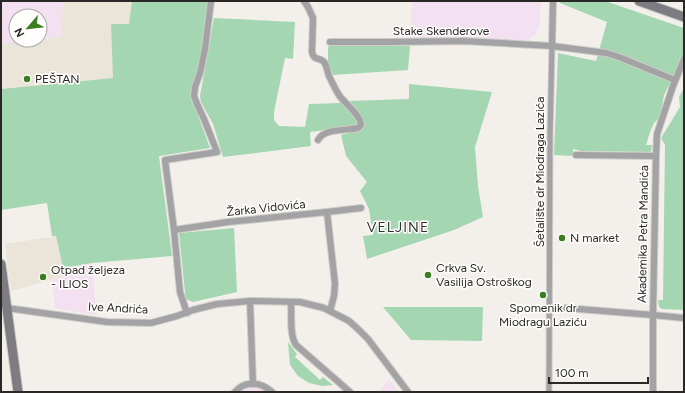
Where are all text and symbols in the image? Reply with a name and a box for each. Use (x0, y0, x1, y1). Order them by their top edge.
north arrow (8, 8, 48, 48)
street label: Stake Skenderove (393, 24, 490, 38)
text: N (12, 26, 27, 39)
place label: PEŠTAN (35, 72, 80, 86)
marker: PEŠTAN (22, 74, 32, 84)
street label: Šetalište dr Miodraga Lazića (533, 97, 547, 247)
street label: Akademika Petra Mandića (635, 165, 651, 303)
street label: Žarka Vidovića (226, 197, 306, 219)
district label: VELJINE (367, 219, 429, 236)
place label: N market (570, 231, 620, 245)
marker: N market (557, 233, 567, 243)
place label: Crkva Sv. Vasilija Ostroškog (436, 261, 532, 289)
place label: Otpad željeza - ILIOS (51, 263, 125, 291)
marker: Crkva Sv. Vasilija Ostroškog (423, 270, 433, 280)
marker: Otpad željeza - ILIOS (38, 272, 48, 282)
marker: Spomenik dr Miodragu Laziću (538, 290, 548, 300)
street label: Ive Andrića (88, 299, 148, 317)
place label: Spomenik dr Miodragu Laziću (499, 301, 587, 329)
scale bar (549, 359, 648, 385)
text: 100 m (555, 366, 589, 380)

